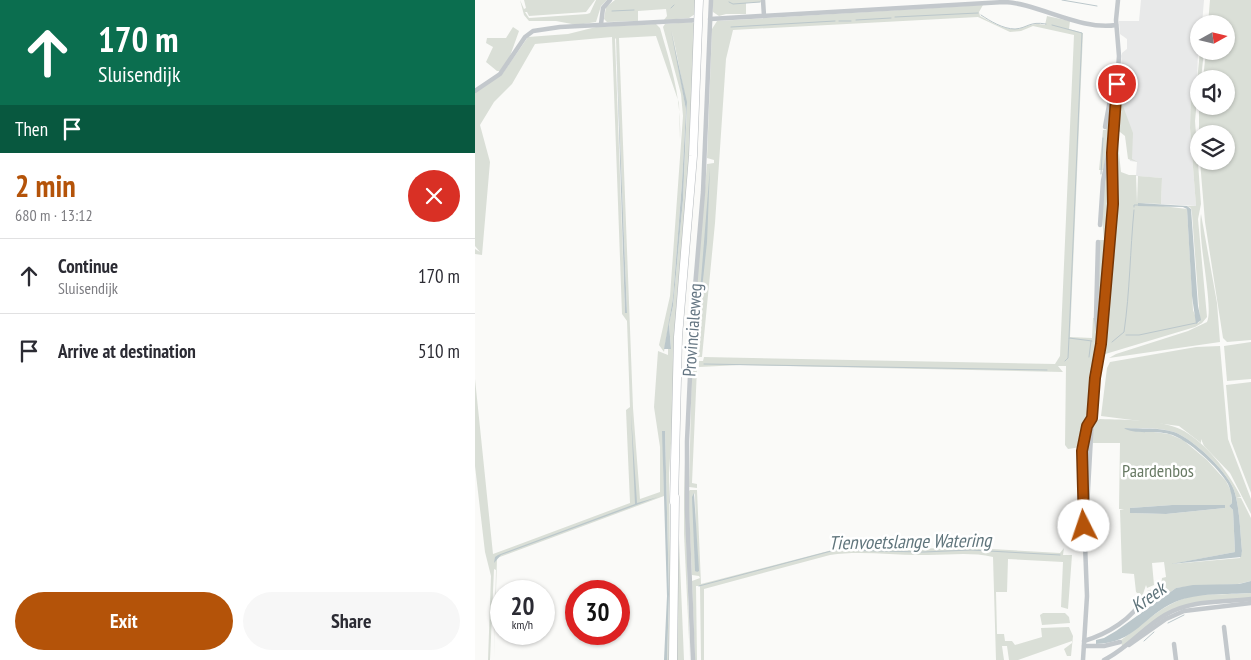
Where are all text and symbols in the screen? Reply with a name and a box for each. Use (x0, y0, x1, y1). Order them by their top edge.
north arrow (1190, 15, 1235, 60)
map controls (1190, 15, 1235, 170)
text: 170 m (98, 16, 179, 62)
icon: ahead (15, 20, 80, 85)
text: Sluisendijk (98, 60, 181, 88)
pin (1096, 63, 1138, 105)
icon: arrive (1103, 70, 1131, 98)
button: sound (1190, 70, 1235, 115)
icon: arrive (58, 115, 86, 143)
text: Then (15, 117, 48, 141)
button: layers (1190, 125, 1235, 170)
text: 2 min (15, 166, 76, 205)
button: close (408, 170, 460, 222)
text: 680 m · 13:12 (15, 205, 93, 225)
text: Continue (58, 254, 118, 278)
icon: ahead (15, 262, 43, 290)
text: 170 m (418, 264, 460, 288)
text: Sluisendijk (58, 278, 118, 298)
street label: Provincialeweg (677, 283, 707, 377)
icon: arrive (15, 337, 43, 365)
text: Arrive at destination (58, 339, 196, 363)
text: 510 m (418, 339, 460, 363)
park label: Paardenbos (1122, 459, 1194, 482)
position arrow (1057, 499, 1109, 551)
water label: Tienvoetslange Watering (829, 528, 993, 554)
water label: Kreek (1126, 575, 1172, 617)
speed limit sign: 30 (565, 580, 630, 645)
text: 20 (511, 590, 534, 622)
button: Exit (15, 592, 233, 650)
button: Share (243, 592, 460, 650)
text: km/h (512, 617, 533, 632)

